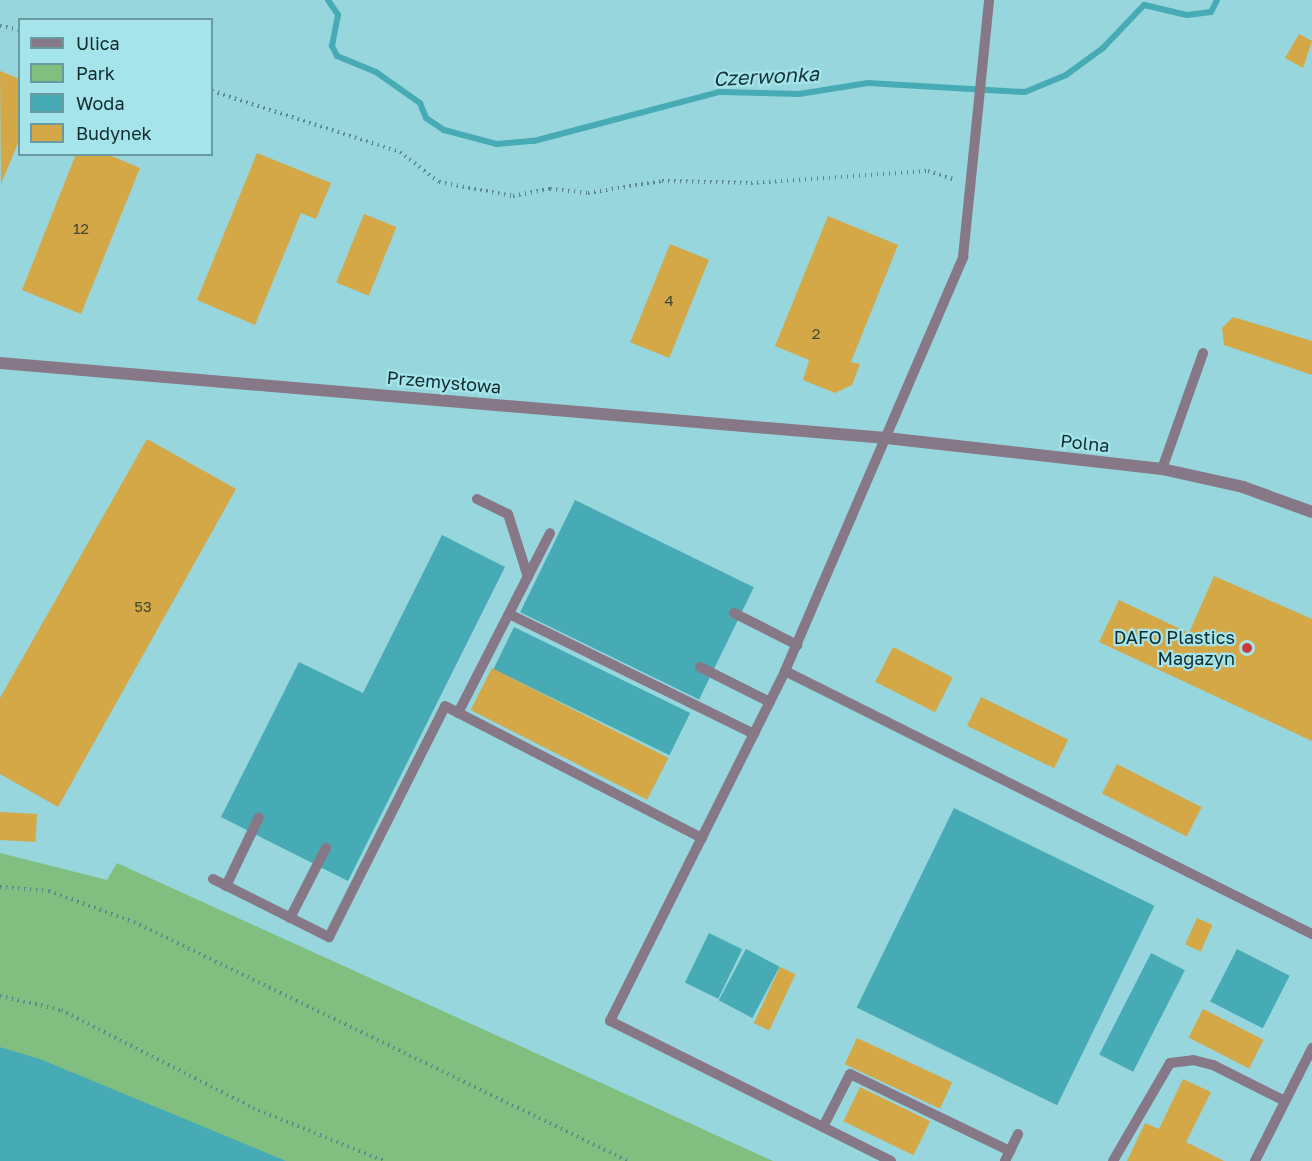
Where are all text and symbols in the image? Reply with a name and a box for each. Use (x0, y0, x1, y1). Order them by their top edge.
legend (18, 18, 213, 156)
text: Ulica (76, 32, 120, 54)
water label: Czerwonka (712, 61, 820, 91)
text: Park (76, 62, 115, 84)
text: Woda (76, 92, 125, 114)
text: Budynek (76, 122, 152, 144)
house number: 12 (73, 220, 89, 238)
house number: 4 (664, 292, 674, 310)
house number: 2 (812, 325, 820, 343)
street label: Przemysłowa (386, 366, 502, 398)
street label: Polna (1059, 430, 1111, 456)
house number: 53 (134, 598, 152, 616)
place label: DAFO Plastics Magazyn (1114, 627, 1235, 670)
marker: DAFO Plastics Magazyn (1240, 641, 1254, 655)

